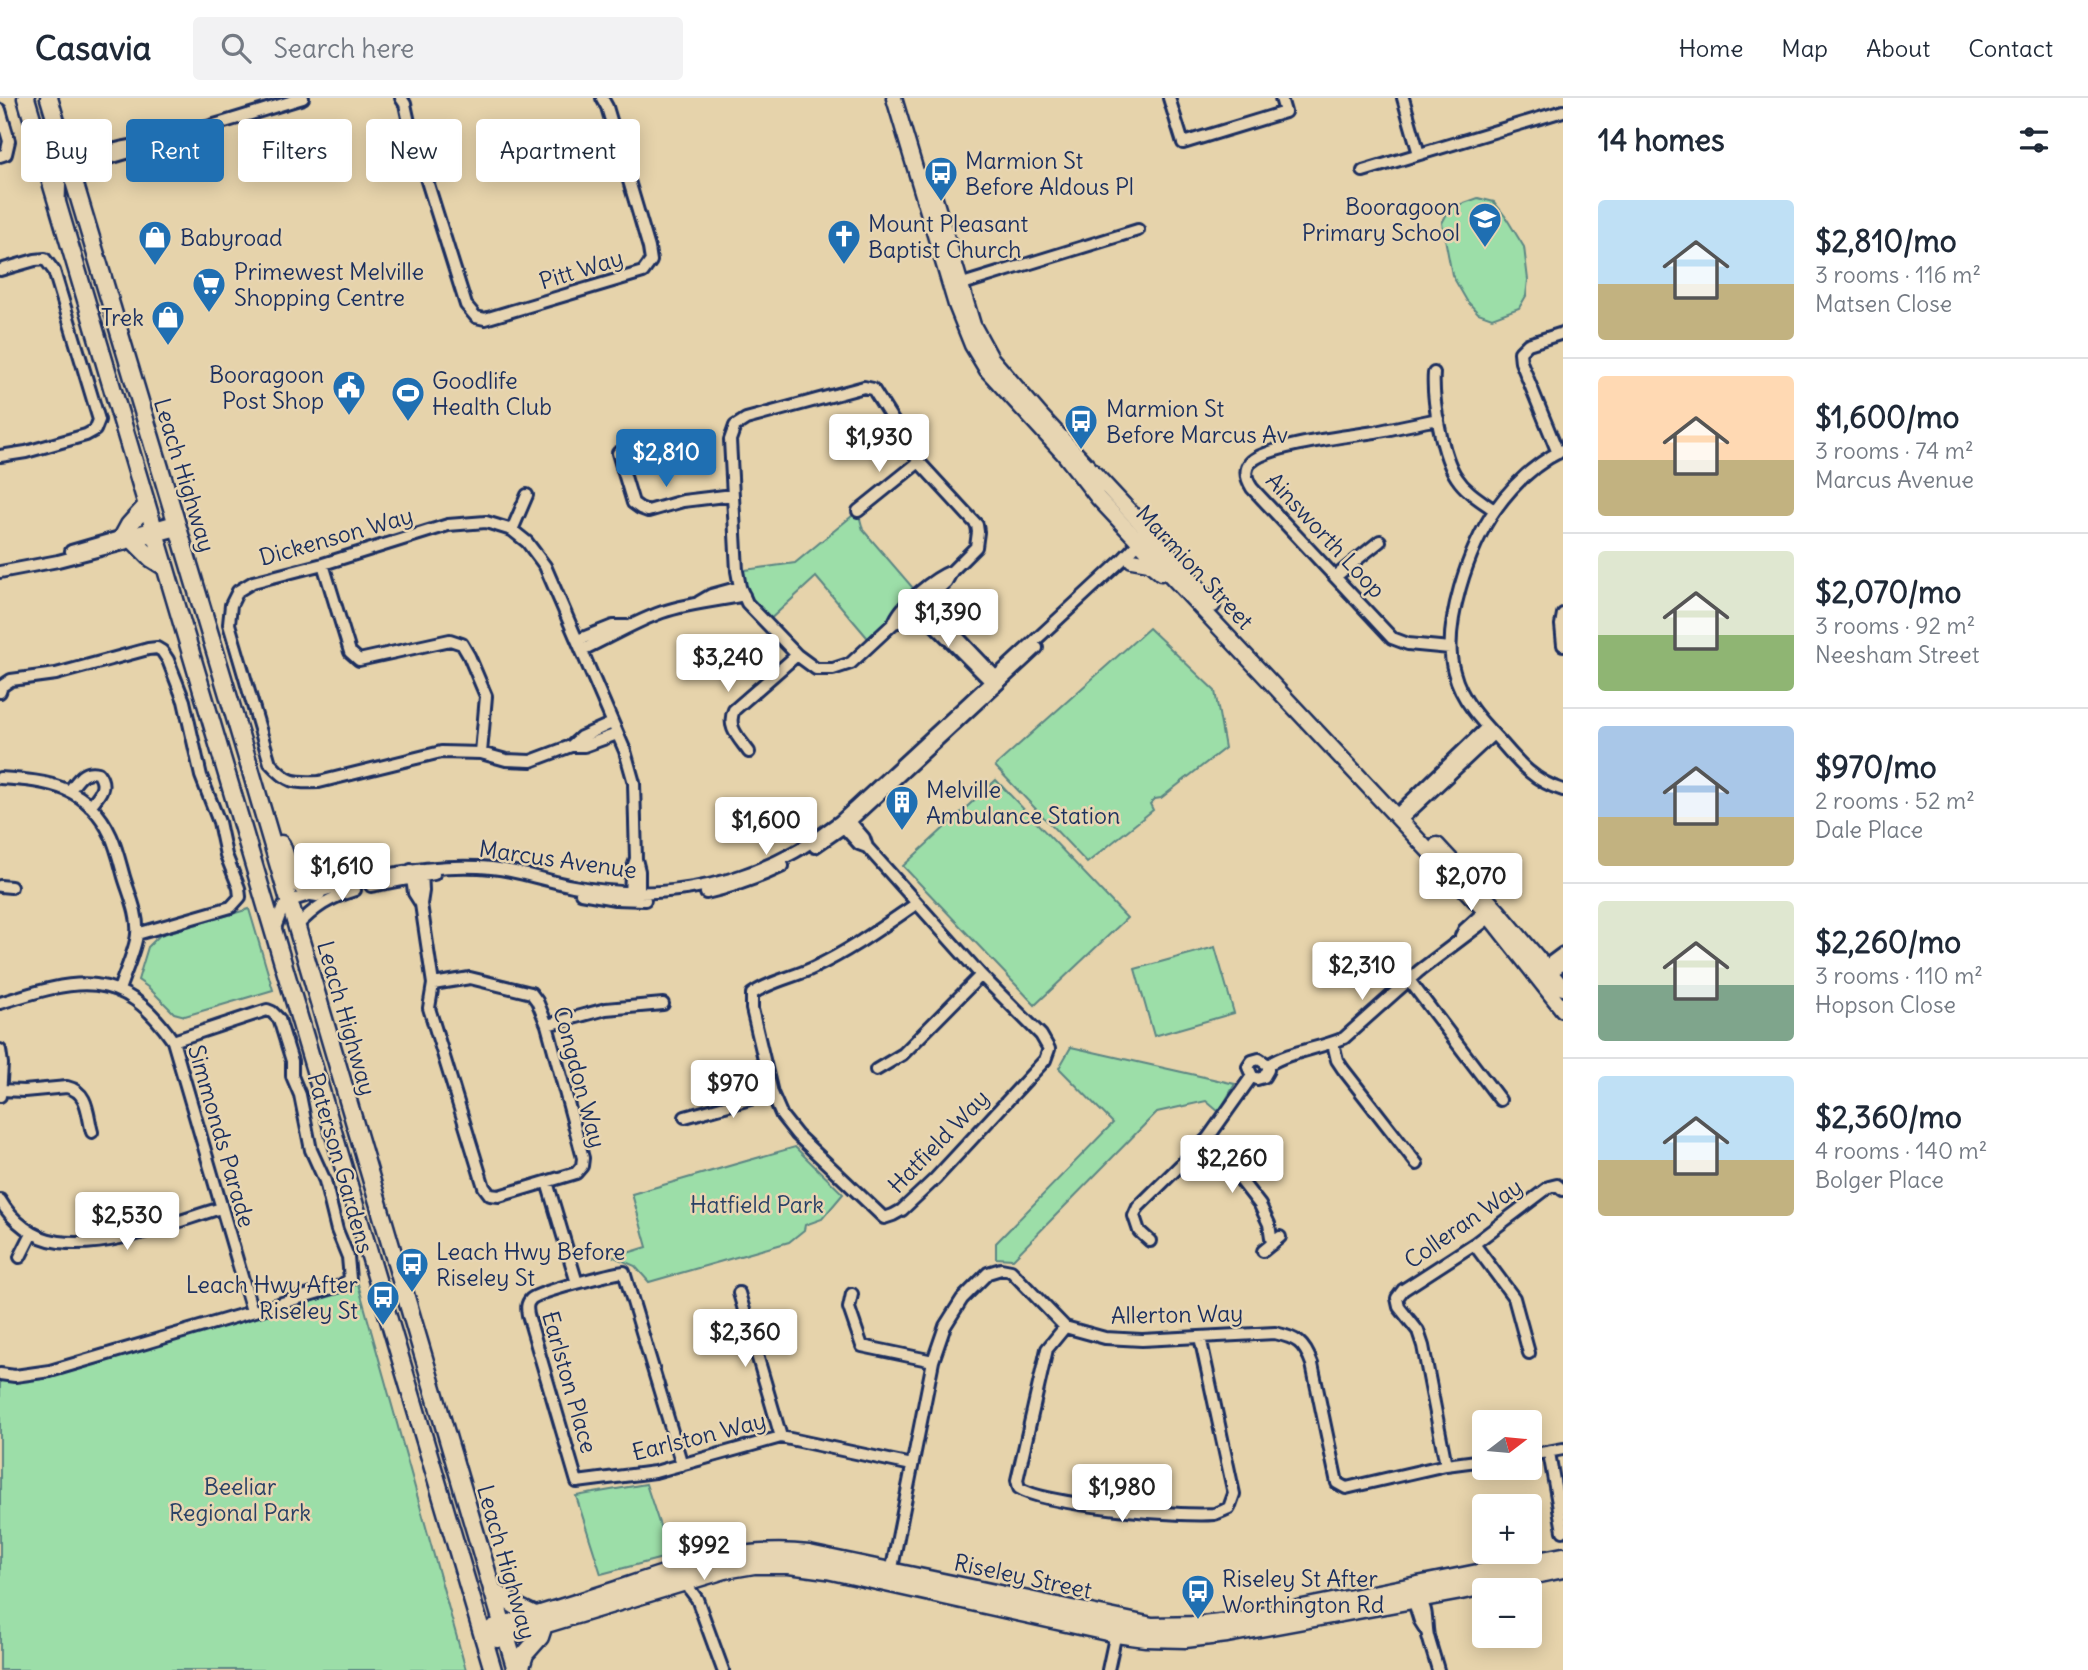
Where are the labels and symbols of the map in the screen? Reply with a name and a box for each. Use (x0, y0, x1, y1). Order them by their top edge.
place label: Marmion St Before Aldous Pl (965, 146, 1134, 201)
bus stop icon: Marmion St Before Aldous Pl (922, 154, 960, 203)
place label: Booragoon Primary School (1302, 192, 1460, 247)
school or university icon: Booragoon Primary School (1466, 200, 1504, 249)
place label: Mount Pleasant Baptist Church (868, 209, 1028, 264)
church icon: Mount Pleasant Baptist Church (825, 217, 863, 266)
shop icon: Babyroad (136, 218, 174, 267)
place label: Babyroad (180, 223, 283, 252)
street label: Pitt Way (536, 243, 626, 295)
place label: Primewest Melville Shopping Centre (234, 257, 424, 312)
supermarket icon: Primewest Melville Shopping Centre (190, 265, 228, 314)
shop icon: Trek (149, 298, 187, 347)
place label: Trek (101, 303, 144, 332)
place label: Booragoon Post Shop (209, 360, 324, 415)
place label: Goodlife Health Club (432, 366, 552, 421)
public building icon: Booragoon Post Shop (330, 368, 368, 417)
sports icon: Goodlife Health Club (389, 374, 427, 423)
place label: Marmion St Before Marcus Av (1106, 394, 1288, 449)
street label: Leach Highway (148, 395, 222, 555)
bus stop icon: Marmion St Before Marcus Av (1062, 402, 1100, 451)
pin: $1,930 (822, 414, 936, 474)
pin: $2,810 (609, 430, 723, 489)
street label: Ainsworth Loop (1260, 466, 1392, 604)
street label: Marmion Street (1130, 499, 1260, 635)
street label: Dickenson Way (256, 500, 416, 572)
pin: $1,390 (891, 589, 1005, 649)
pin: $3,240 (671, 634, 785, 694)
place label: Melville Ambulance Station (926, 775, 1120, 830)
building icon: Melville Ambulance Station (883, 783, 921, 832)
pin: $1,600 (709, 798, 823, 857)
street label: Marcus Avenue (477, 834, 639, 884)
pin: $1,610 (285, 844, 399, 903)
pin: $2,070 (1414, 854, 1528, 913)
street label: Leach Highway (311, 937, 383, 1099)
pin: $2,310 (1305, 942, 1419, 1002)
street label: Congdon Way (547, 1003, 613, 1151)
street label: Simmonds Parade (182, 1041, 262, 1231)
pin: $970 (692, 1060, 774, 1120)
street label: Paterson Gardens (301, 1069, 381, 1257)
street label: Hatfield Way (881, 1083, 995, 1199)
pin: $2,260 (1175, 1136, 1289, 1195)
street label: Colleran Way (1398, 1172, 1528, 1274)
park label: Hatfield Park (690, 1190, 824, 1219)
pin: $2,530 (70, 1192, 184, 1252)
place label: Leach Hwy Before Riseley St (436, 1237, 626, 1292)
bus stop icon: Leach Hwy Before Riseley St (393, 1245, 431, 1294)
place label: Leach Hwy After Riseley St (186, 1270, 359, 1325)
bus stop icon: Leach Hwy After Riseley St (364, 1278, 402, 1327)
street label: Allerton Way (1110, 1298, 1244, 1330)
street label: Earlston Place (536, 1308, 604, 1456)
pin: $2,360 (688, 1310, 802, 1369)
street label: Earlston Way (629, 1405, 769, 1467)
north arrow (1472, 1410, 1542, 1480)
pin: $1,980 (1065, 1464, 1179, 1524)
park label: Beeliar Regional Park (169, 1472, 311, 1527)
street label: Leach Highway (471, 1481, 543, 1643)
pin: $992 (663, 1522, 745, 1582)
street label: Riseley Street (951, 1547, 1095, 1605)
place label: Riseley St After Worthington Rd (1222, 1564, 1384, 1619)
bus stop icon: Riseley St After Worthington Rd (1179, 1572, 1217, 1621)

